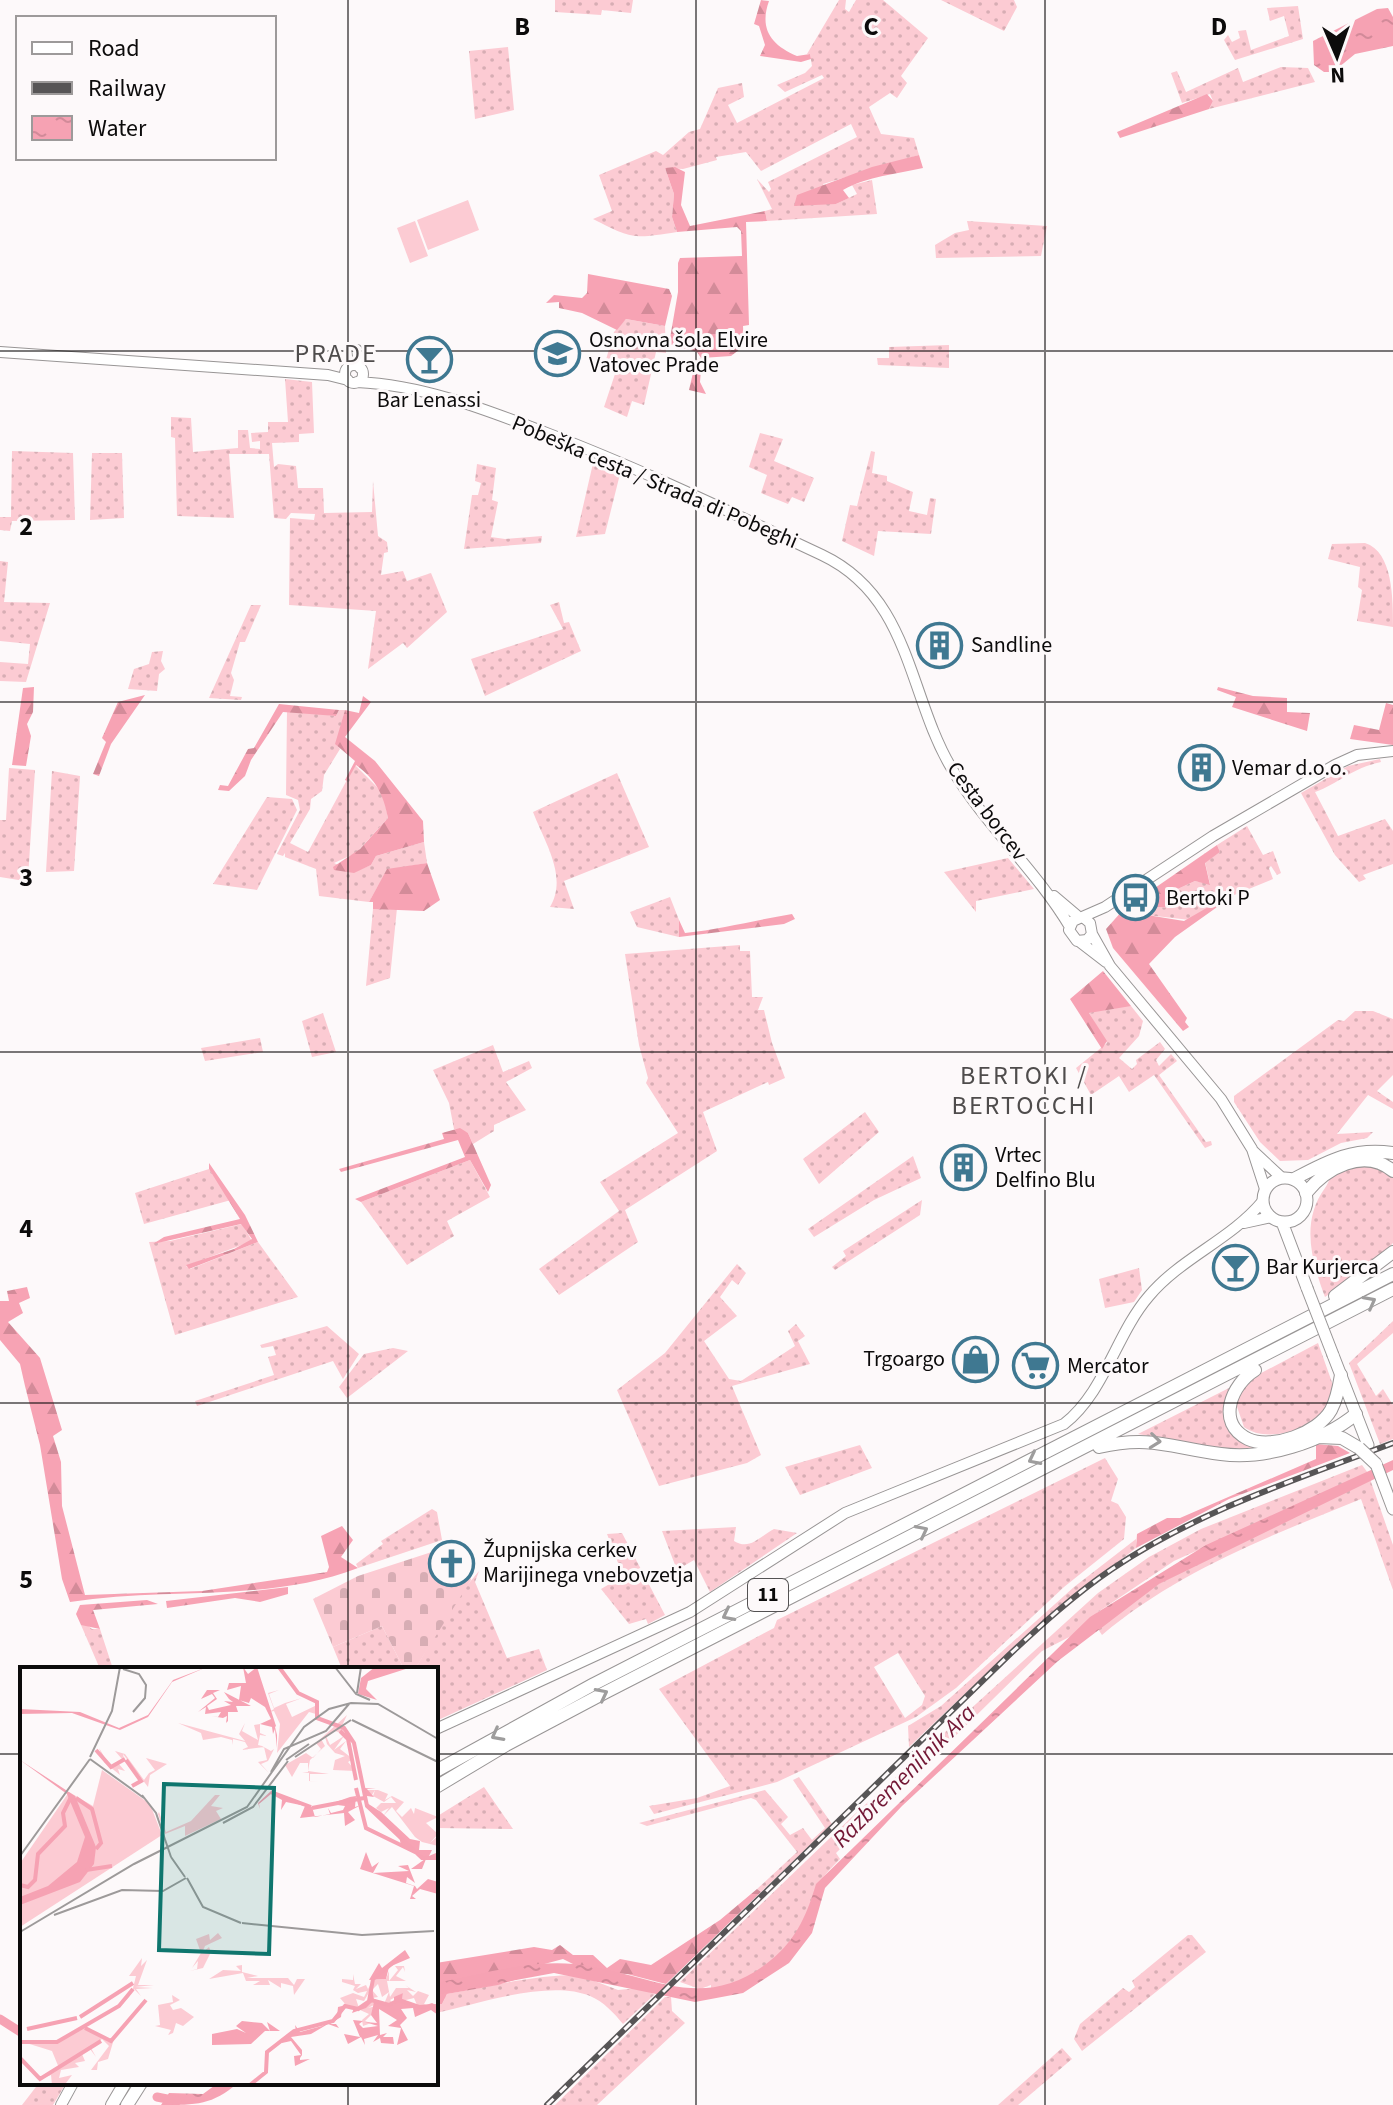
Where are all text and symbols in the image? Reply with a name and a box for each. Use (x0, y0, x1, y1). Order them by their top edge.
text: B (514, 8, 530, 45)
text: C (863, 8, 879, 45)
text: D (1211, 8, 1227, 45)
legend (16, 16, 276, 160)
north arrow (1297, 16, 1377, 96)
text: Road (88, 31, 140, 66)
text: N (1330, 59, 1346, 91)
text: Railway (88, 71, 166, 106)
text: Water (88, 111, 147, 146)
place label: Osnovna šola Elvire Vatovec Prade (589, 324, 768, 381)
school or university icon: Osnovna šola Elvire Vatovec Prade (534, 329, 582, 377)
district label: PRADE (294, 335, 378, 372)
bar icon: Bar Lenassi (405, 335, 453, 383)
place label: Bar Lenassi (377, 384, 481, 416)
street label: Pobeška cesta / Strada di Pobeghi (507, 407, 803, 557)
text: 2 (19, 508, 33, 545)
building icon: Sandline (916, 621, 964, 669)
place label: Sandline (971, 629, 1052, 661)
building icon: Vemar d.o.o. (1177, 744, 1225, 792)
place label: Vemar d.o.o. (1232, 752, 1347, 784)
street label: Cesta borcev (939, 755, 1035, 868)
text: 3 (19, 859, 33, 896)
bus stop icon: Bertoki P (1111, 874, 1159, 922)
place label: Bertoki P (1166, 882, 1250, 914)
district label: BERTOKI / BERTOCCHI (952, 1057, 1096, 1124)
place label: Vrtec Delfino Blu (995, 1139, 1096, 1196)
building icon: Vrtec Delfino Blu (940, 1144, 988, 1192)
text: 4 (19, 1210, 33, 1247)
bar icon: Bar Kurjerca (1211, 1243, 1259, 1291)
place label: Bar Kurjerca (1266, 1251, 1379, 1283)
one-way arrow (1361, 1296, 1376, 1311)
shop icon: Trgoargo (952, 1335, 1000, 1383)
supermarket icon: Mercator (1012, 1342, 1060, 1390)
place label: Trgoargo (863, 1343, 945, 1375)
place label: Mercator (1067, 1350, 1149, 1382)
one-way arrow (1149, 1433, 1162, 1450)
one-way arrow (1028, 1450, 1043, 1465)
one-way arrow (913, 1526, 928, 1541)
place label: Župnijska cerkev Marijinega vnebovzetja (483, 1534, 694, 1591)
church icon: Župnijska cerkev Marijinega vnebovzetja (428, 1539, 476, 1587)
text: 5 (19, 1561, 33, 1598)
road number: 11 (748, 1579, 788, 1611)
one-way arrow (721, 1606, 736, 1621)
inset map (20, 1667, 438, 2085)
one-way arrow (593, 1689, 608, 1704)
water label: Razbremenilnik Ara (824, 1696, 984, 1856)
one-way arrow (491, 1726, 506, 1741)

